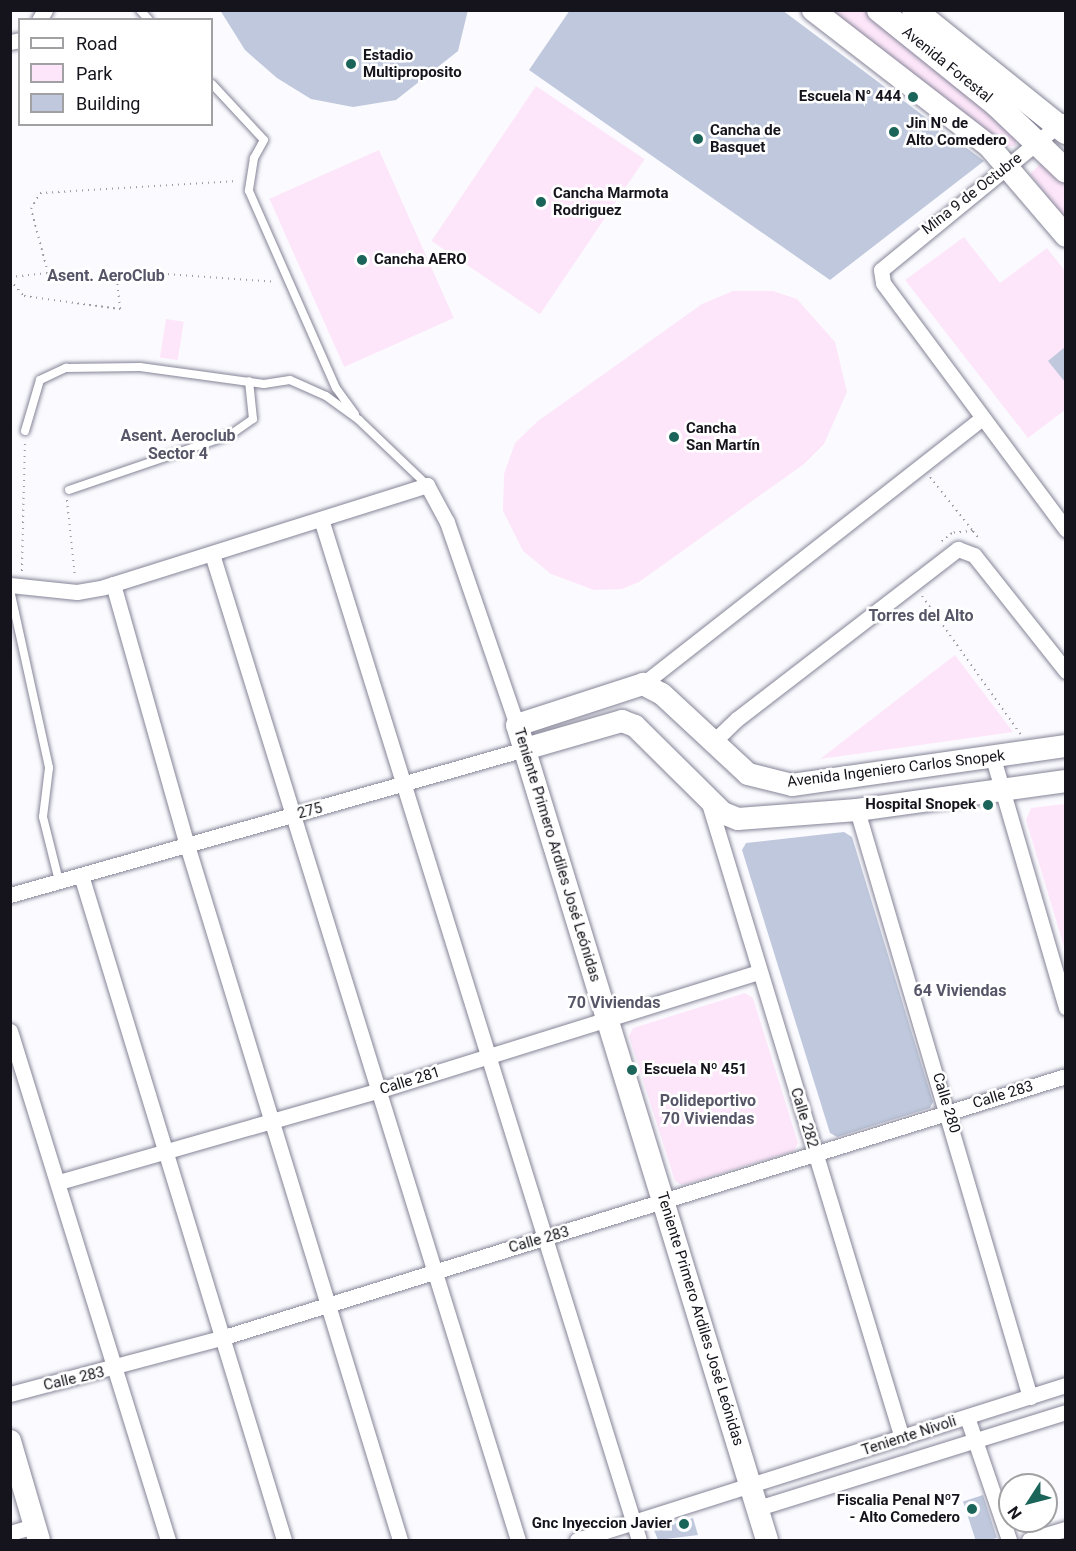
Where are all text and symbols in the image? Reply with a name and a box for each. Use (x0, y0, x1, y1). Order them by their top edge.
legend (18, 18, 213, 126)
street label: Avenida Forestal (898, 23, 996, 107)
text: Road (76, 33, 117, 54)
place label: Estadio Multiproposito (363, 46, 462, 81)
marker: Estadio Multiproposito (344, 57, 358, 71)
text: Park (76, 63, 112, 84)
place label: Escuela N° 444 (799, 88, 901, 106)
marker: Escuela N° 444 (906, 90, 920, 104)
text: Building (76, 93, 140, 114)
place label: Jin Nº de Alto Comedero (906, 114, 1007, 149)
place label: Cancha de Basquet (710, 121, 781, 156)
marker: Jin Nº de Alto Comedero (887, 125, 901, 139)
marker: Cancha de Basquet (691, 132, 705, 146)
street label: Mina 9 de Octubre (918, 149, 1026, 239)
place label: Cancha Marmota Rodriguez (553, 184, 668, 219)
marker: Cancha Marmota Rodriguez (534, 195, 548, 209)
place label: Cancha AERO (374, 251, 467, 269)
marker: Cancha AERO (355, 253, 369, 267)
district label: Asent. AeroClub (47, 266, 165, 286)
place label: Cancha San Martín (686, 419, 760, 454)
district label: Asent. Aeroclub Sector 4 (120, 426, 236, 464)
marker: Cancha San Martín (667, 430, 681, 444)
district label: Torres del Alto (868, 606, 974, 626)
street label: Teniente Primero Ardiles José Leónidas (510, 726, 604, 984)
street label: Avenida Ingeniero Carlos Snopek (786, 747, 1006, 791)
place label: Hospital Snopek (865, 796, 976, 814)
marker: Hospital Snopek (981, 798, 995, 812)
street label: 275 (295, 799, 325, 823)
district label: 64 Viviendas (914, 981, 1006, 1001)
district label: 70 Viviendas (568, 993, 660, 1013)
place label: Escuela Nº 451 (644, 1061, 747, 1079)
street label: Calle 281 (378, 1063, 442, 1099)
marker: Escuela Nº 451 (625, 1063, 639, 1077)
street label: Calle 280 (928, 1071, 964, 1135)
street label: Calle 283 (971, 1077, 1035, 1113)
street label: Calle 282 (786, 1086, 822, 1150)
district label: Polideportivo 70 Viviendas (660, 1091, 756, 1129)
street label: Teniente Primero Ardiles José Leónidas (653, 1190, 747, 1448)
street label: Calle 283 (507, 1223, 571, 1257)
street label: Calle 283 (42, 1363, 106, 1395)
street label: Teniente Nivoli (859, 1412, 959, 1460)
north arrow (998, 1473, 1058, 1533)
place label: Fiscalia Penal Nº7 - Alto Comedero (837, 1491, 960, 1526)
marker: Fiscalia Penal Nº7 - Alto Comedero (965, 1502, 979, 1516)
text: N (1004, 1503, 1026, 1523)
place label: Gnc Inyeccion Javier (532, 1515, 672, 1533)
marker: Gnc Inyeccion Javier (677, 1517, 691, 1531)

